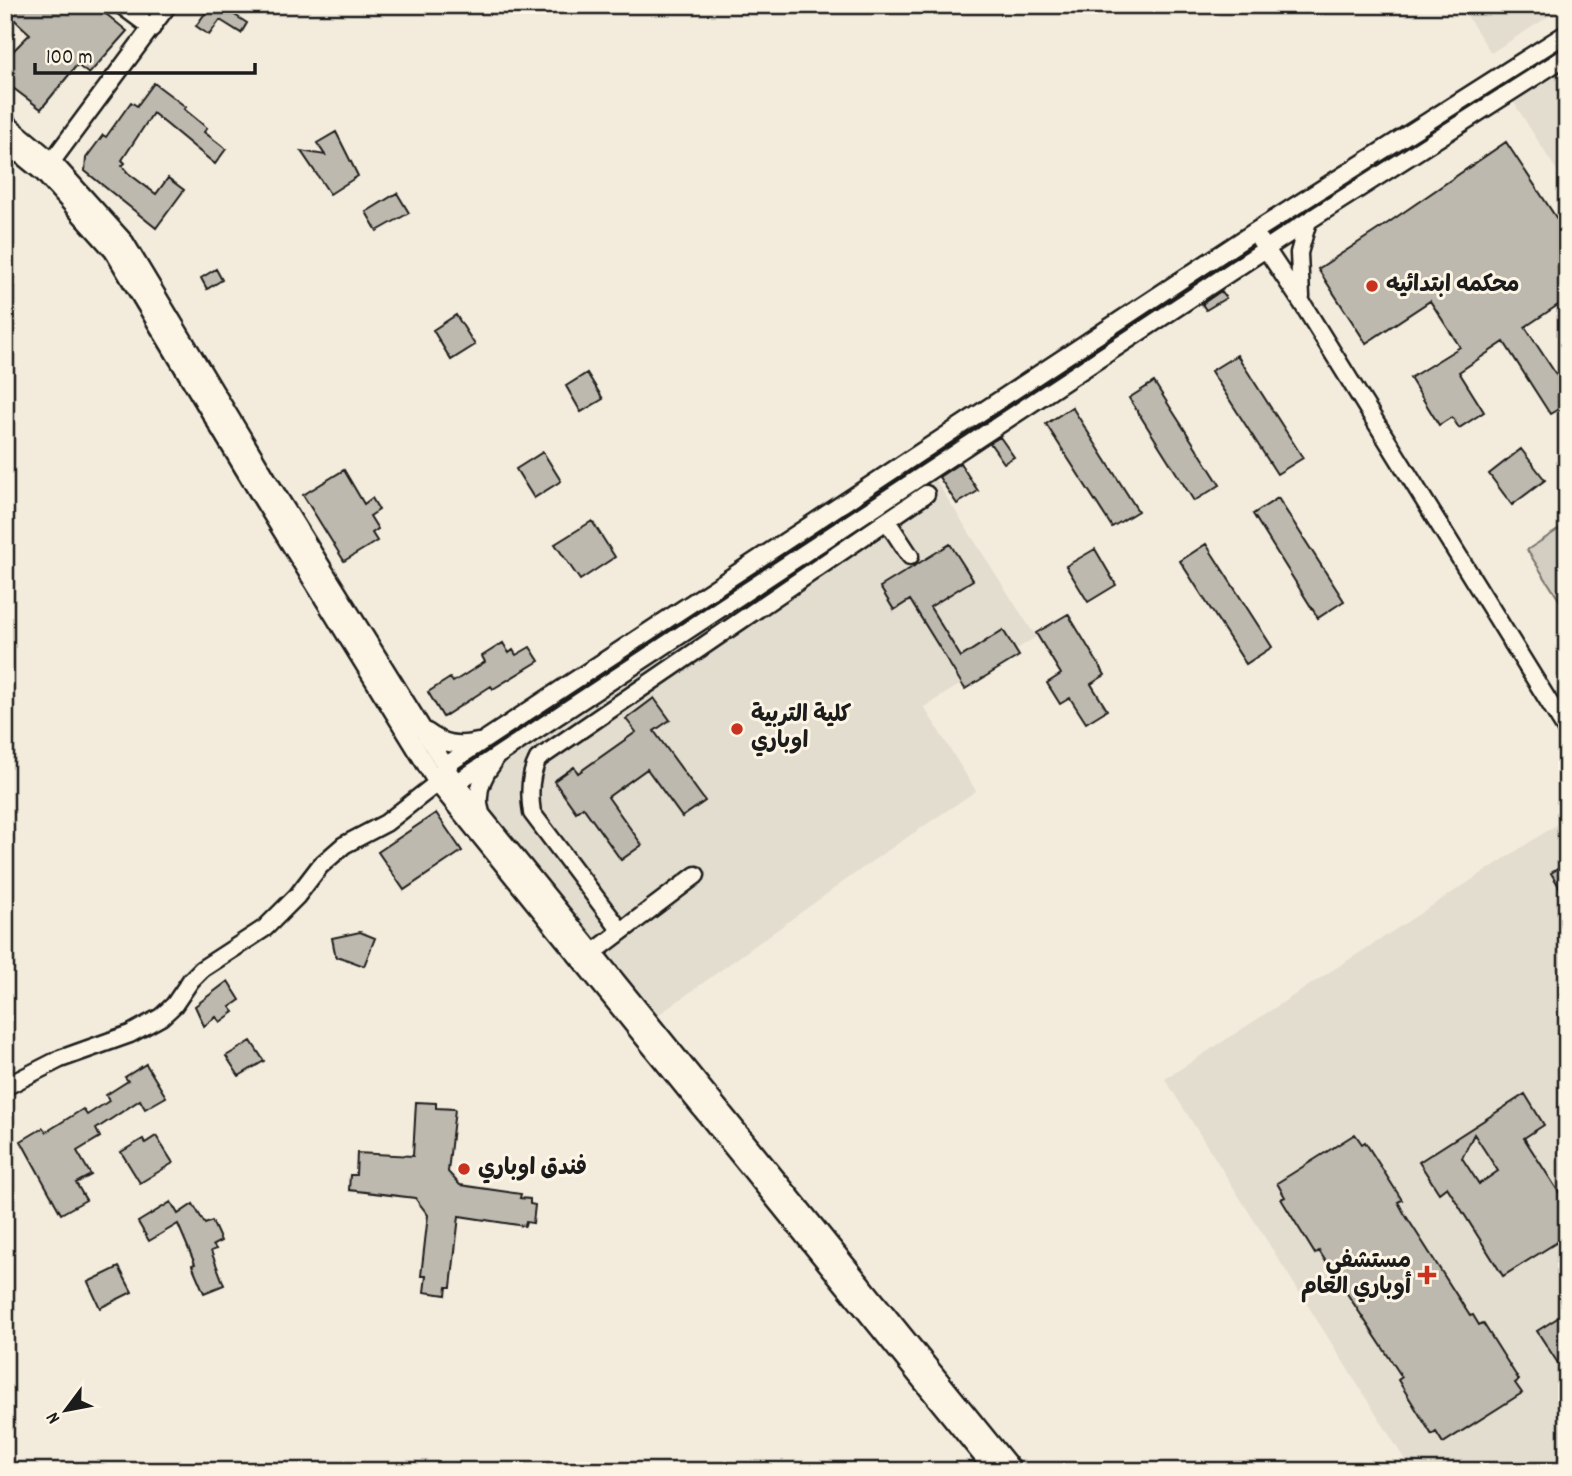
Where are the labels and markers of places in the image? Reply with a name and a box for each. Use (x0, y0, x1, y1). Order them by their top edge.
place label: محكمه ابتدائيه (1386, 270, 1520, 303)
marker: محكمه ابتدائيه (1364, 278, 1380, 294)
place label: كلية التربية اوباري (751, 700, 852, 759)
marker: كلية التربية اوباري (729, 721, 745, 737)
place label: فندق اوباري (478, 1153, 587, 1186)
marker: فندق اوباري (456, 1161, 472, 1177)
place label: مستشفي أوباري العام (1301, 1246, 1412, 1305)
marker: مستشفي أوباري العام (1417, 1265, 1437, 1285)

